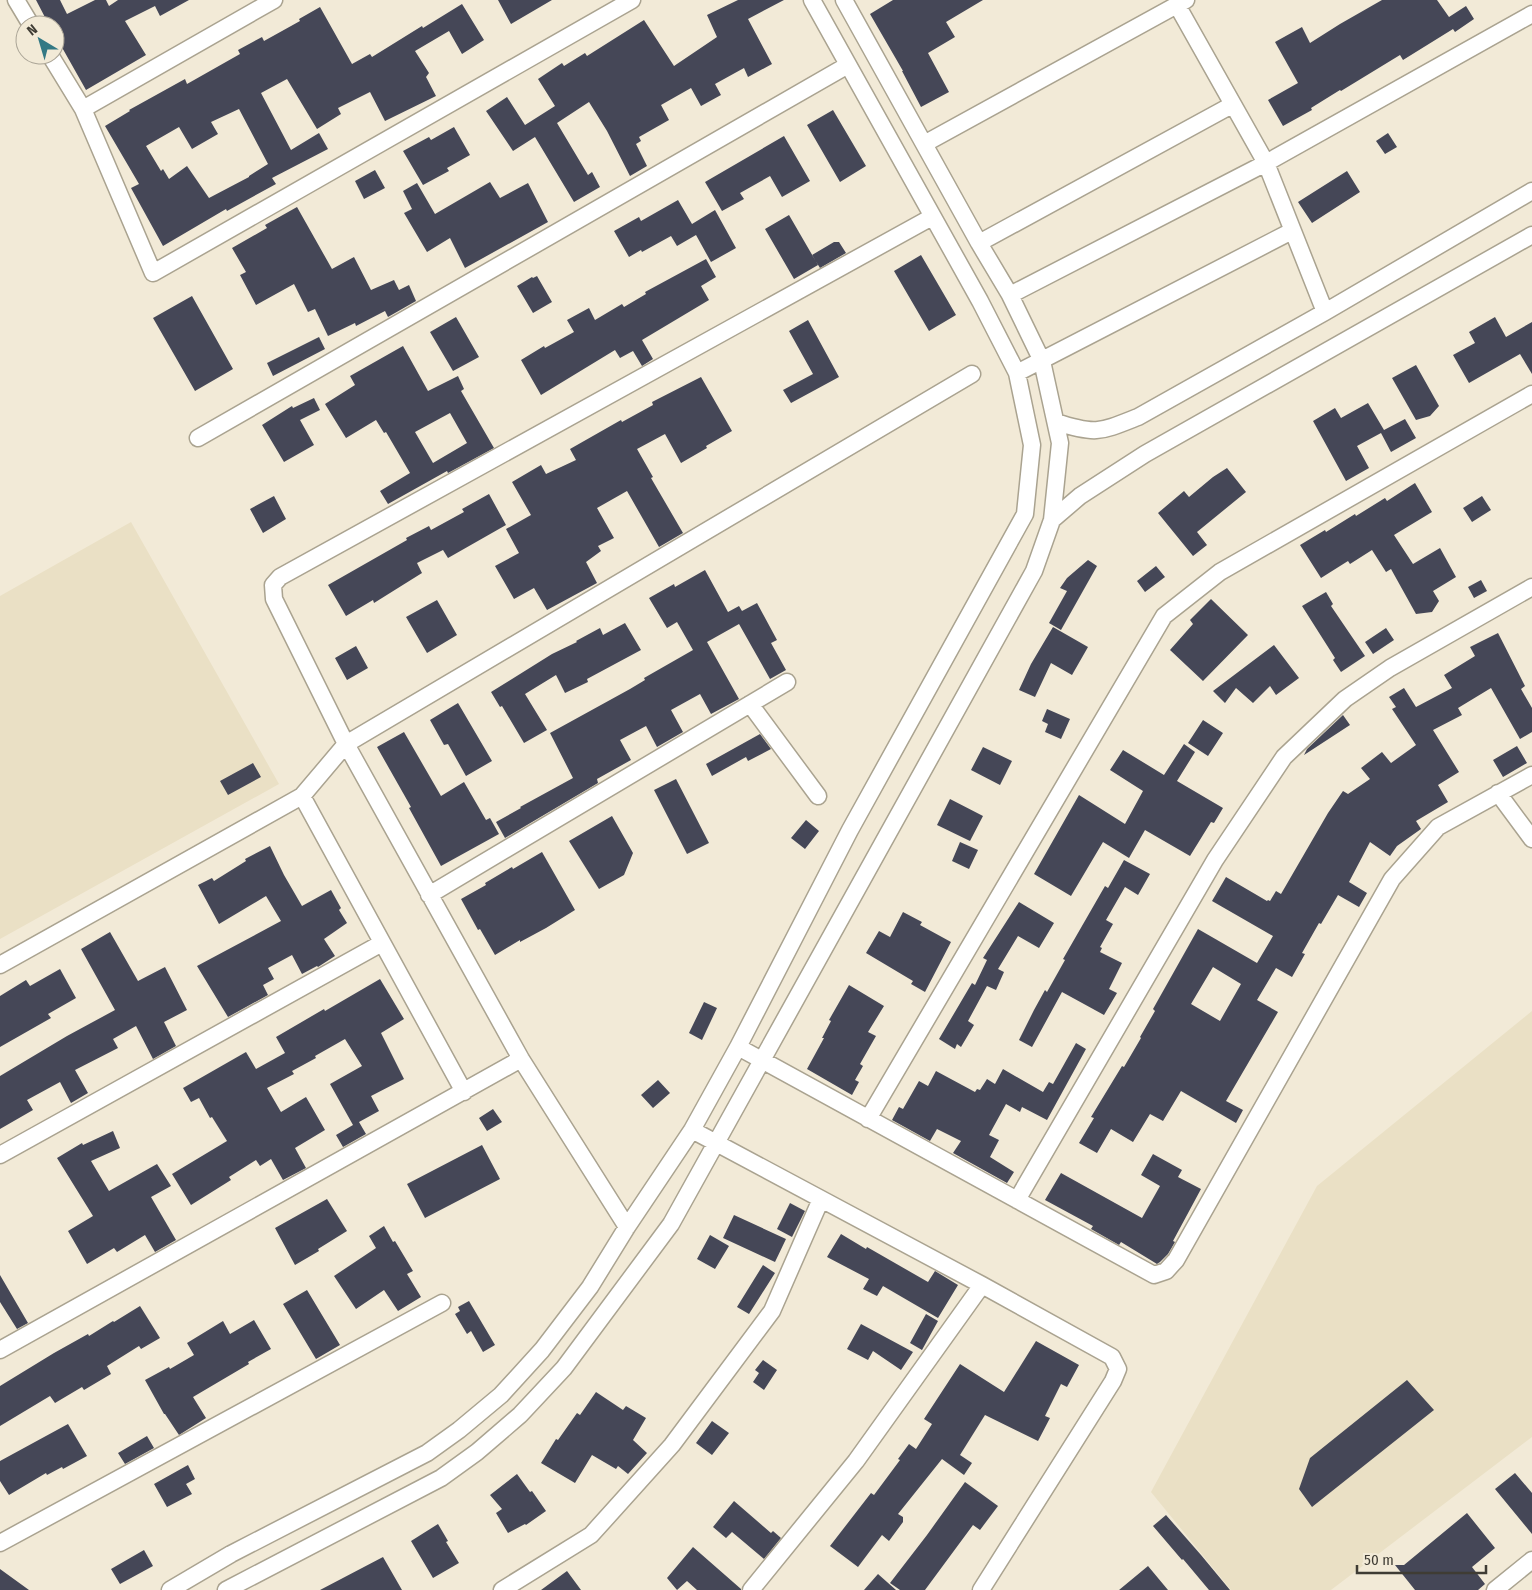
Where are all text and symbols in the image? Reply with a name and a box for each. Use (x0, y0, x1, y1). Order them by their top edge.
north arrow (15, 15, 65, 65)
text: N (24, 21, 41, 39)
scale bar (1357, 1542, 1486, 1574)
text: 50 m (1364, 1551, 1394, 1569)

